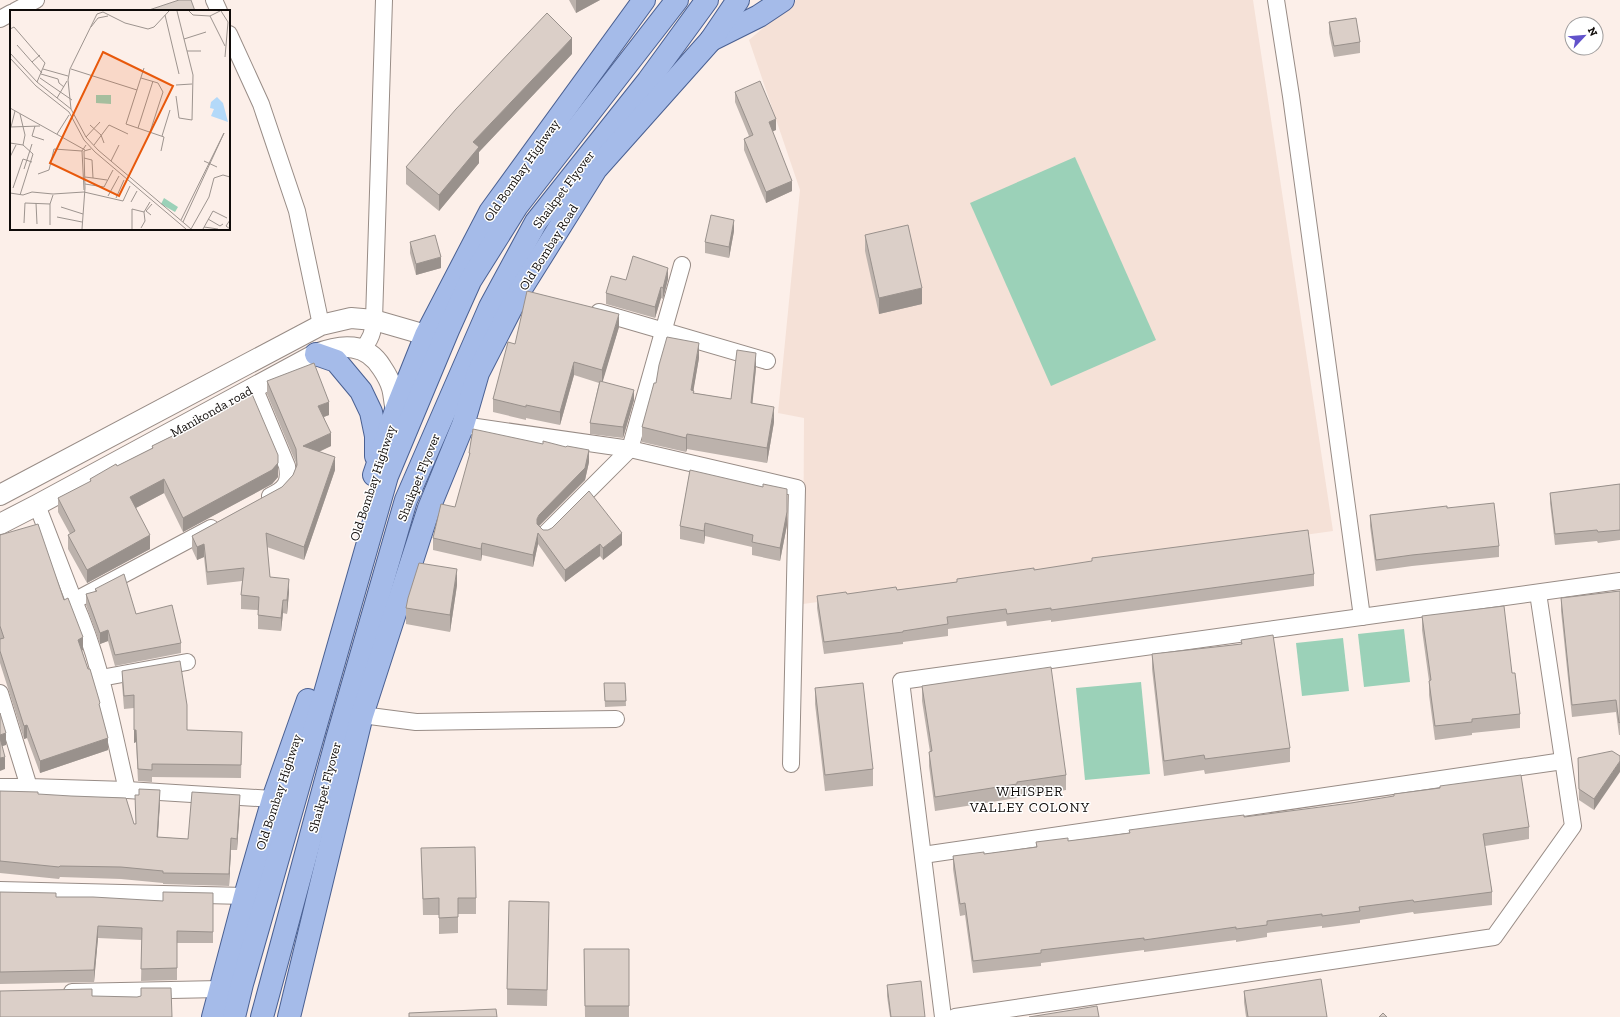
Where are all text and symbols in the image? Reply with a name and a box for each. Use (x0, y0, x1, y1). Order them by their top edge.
inset map (10, 10, 230, 230)
north arrow (1564, 16, 1604, 56)
text: N (1585, 25, 1600, 39)
street label: Old Bombay Highway (481, 116, 562, 224)
street label: Shaikpet Flyover (529, 148, 597, 231)
street label: Old Bombay Road (516, 201, 581, 293)
street label: Manikonda road (168, 383, 255, 440)
street label: Old Bombay Highway (347, 423, 398, 543)
street label: Shaikpet Flyover (394, 431, 443, 523)
street label: Old Bombay Highway (253, 732, 304, 852)
street label: Shaikpet Flyover (305, 740, 344, 834)
district label: WHISPER VALLEY COLONY (969, 783, 1090, 816)

